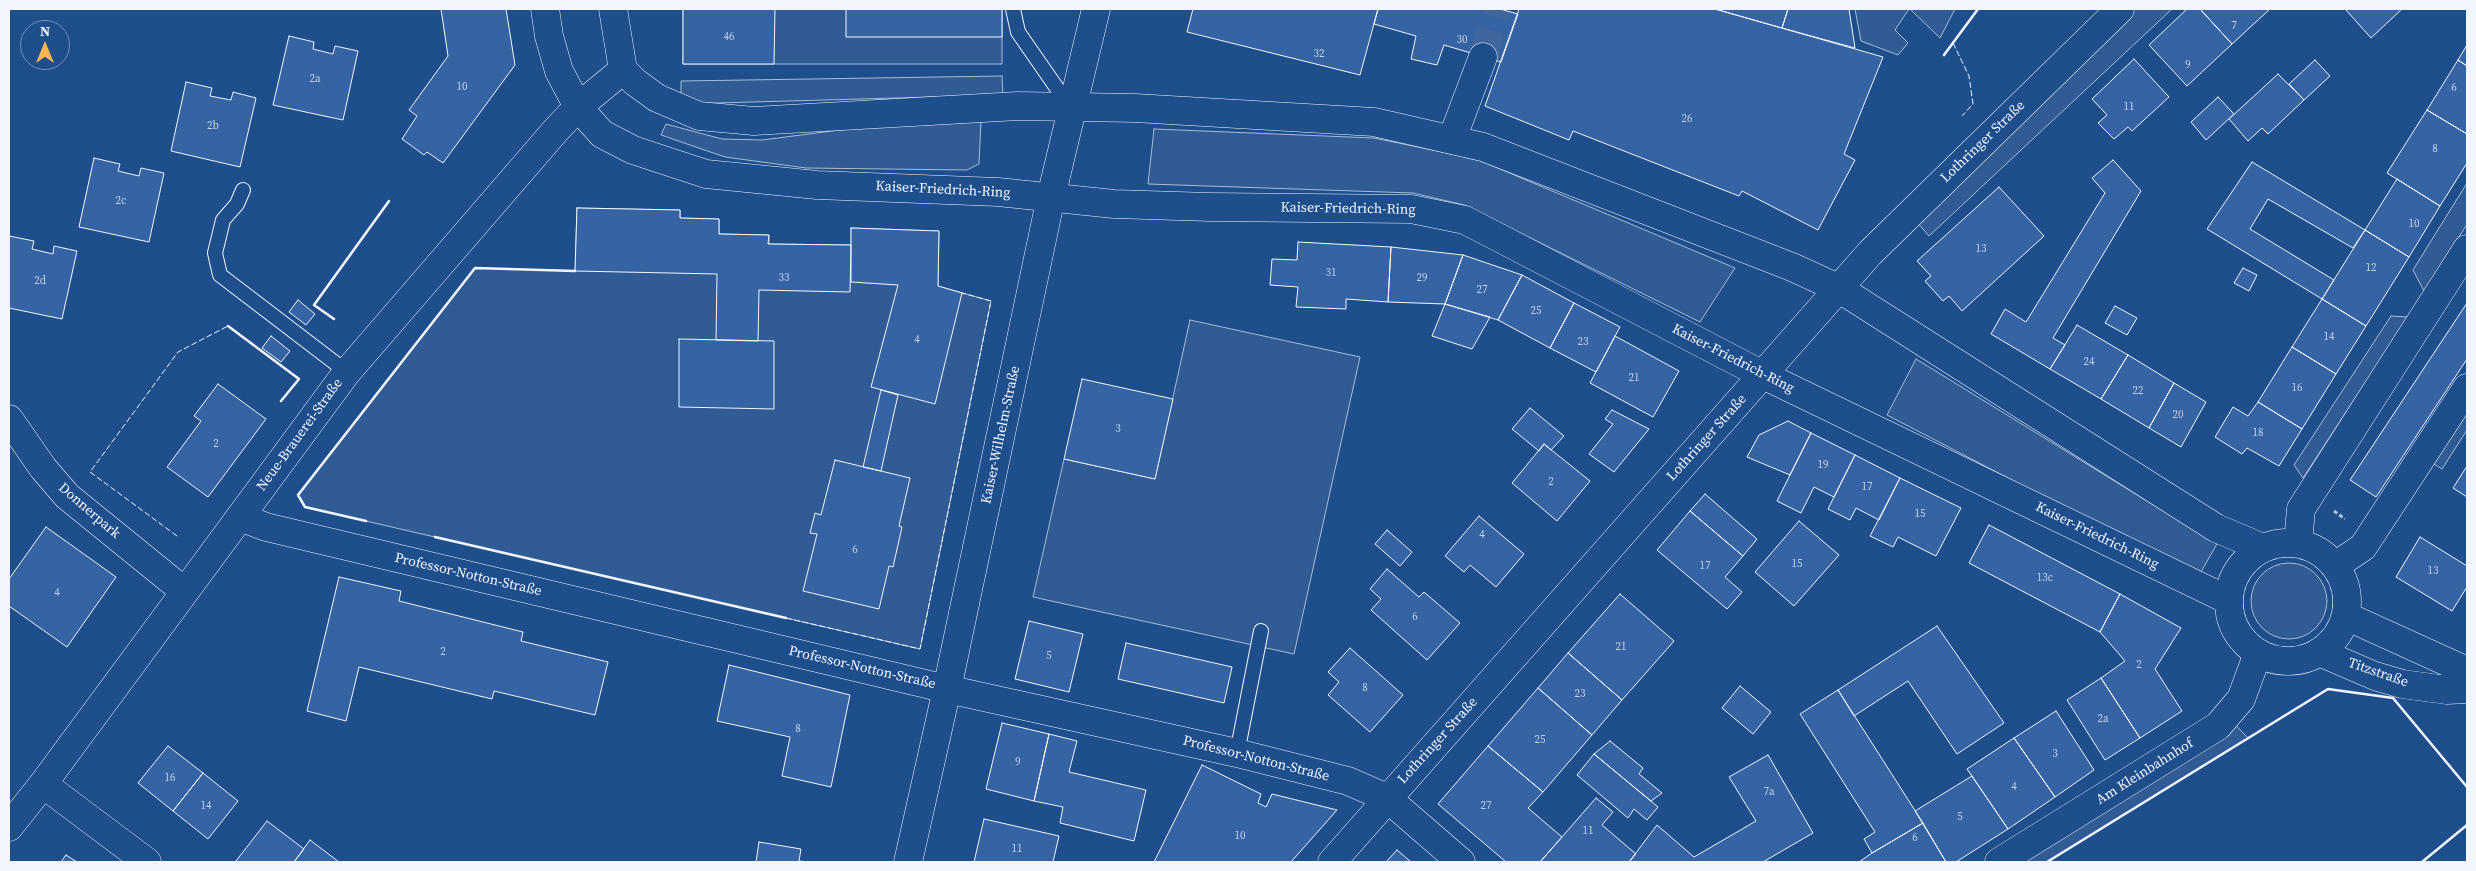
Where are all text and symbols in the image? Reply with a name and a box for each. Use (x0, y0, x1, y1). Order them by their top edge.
house number: 7 (2231, 19, 2237, 33)
north arrow (20, 20, 70, 70)
text: N (40, 21, 50, 41)
house number: 46 (724, 30, 734, 44)
house number: 30 (1457, 33, 1467, 47)
house number: 32 (1314, 47, 1324, 61)
house number: 9 (2185, 58, 2191, 72)
house number: 2a (309, 72, 321, 86)
house number: 10 (457, 80, 467, 94)
house number: 6 (2451, 81, 2457, 95)
street label: Lothringer Straße (1937, 97, 2029, 187)
house number: 11 (2124, 100, 2134, 114)
house number: 26 (1682, 112, 1692, 126)
house number: 2b (207, 119, 219, 133)
house number: 8 (2432, 142, 2438, 156)
street label: Kaiser-Friedrich-Ring (875, 178, 1011, 202)
house number: 2c (116, 194, 126, 208)
street label: Kaiser-Friedrich-Ring (1280, 199, 1416, 219)
house number: 10 (2409, 217, 2419, 231)
house number: 13 (1976, 242, 1986, 256)
house number: 12 (2366, 261, 2376, 275)
house number: 31 (1326, 266, 1336, 280)
house number: 33 (779, 271, 789, 285)
house number: 29 (1417, 271, 1427, 285)
house number: 2d (34, 274, 46, 288)
house number: 27 (1477, 283, 1487, 297)
house number: 25 (1531, 304, 1541, 318)
street label: Kaiser-Friedrich-Ring (1669, 321, 1797, 397)
house number: 14 (2324, 330, 2334, 344)
house number: 4 (914, 333, 920, 347)
house number: 23 (1578, 335, 1588, 349)
house number: 24 (2084, 355, 2094, 369)
street label: Kaiser-Wilhelm-Straße (978, 364, 1024, 506)
house number: 21 (1629, 371, 1639, 385)
street label: Neue-Brauerei-Straße (253, 375, 347, 495)
house number: 16 (2292, 381, 2302, 395)
house number: 22 (2133, 384, 2143, 398)
street label: Lothringer Straße (1664, 391, 1750, 485)
house number: 20 (2173, 408, 2183, 422)
house number: 3 (1115, 422, 1121, 436)
house number: 18 (2253, 426, 2263, 440)
house number: 2 (213, 437, 219, 451)
house number: 19 (1818, 458, 1828, 472)
house number: 2 (1548, 475, 1554, 489)
street label: Donnerpark (55, 480, 123, 542)
house number: 17 (1862, 480, 1872, 494)
street label: Kaiser-Friedrich-Ring (2033, 499, 2161, 573)
house number: 15 (1915, 507, 1925, 521)
house number: 4 (1479, 528, 1485, 542)
house number: 6 (852, 543, 858, 557)
street label: Professor-Notton-Straße (393, 550, 543, 600)
house number: 15 (1792, 557, 1802, 571)
house number: 17 (1700, 559, 1710, 573)
house number: 13 (2428, 564, 2438, 578)
house number: 13c (2037, 571, 2053, 585)
house number: 4 (54, 586, 60, 600)
house number: 6 (1412, 610, 1418, 624)
house number: 21 (1616, 640, 1626, 654)
street label: Professor-Notton-Straße (787, 643, 937, 693)
house number: 2 (440, 645, 446, 659)
house number: 5 (1046, 649, 1052, 663)
street label: Titzstraße (2346, 655, 2410, 691)
house number: 2 (2136, 658, 2142, 672)
house number: 8 (1362, 681, 1368, 695)
house number: 23 (1575, 687, 1585, 701)
street label: Lothringer Straße (1395, 694, 1481, 788)
house number: 2a (2097, 712, 2109, 726)
house number: 8 (795, 722, 801, 736)
street label: Professor-Notton-Straße (1181, 733, 1331, 785)
house number: 25 (1535, 733, 1545, 747)
street label: Am Kleinbahnhof (2093, 735, 2197, 809)
house number: 3 (2052, 747, 2058, 761)
house number: 9 (1015, 755, 1021, 769)
house number: 16 (165, 771, 175, 785)
house number: 4 (2011, 780, 2017, 794)
house number: 7a (1763, 785, 1775, 799)
house number: 14 (201, 799, 211, 813)
house number: 27 (1481, 799, 1491, 813)
house number: 5 (1957, 810, 1963, 824)
house number: 11 (1583, 824, 1593, 838)
house number: 10 (1235, 829, 1245, 843)
house number: 6 (1912, 831, 1918, 845)
house number: 11 (1012, 842, 1022, 856)

